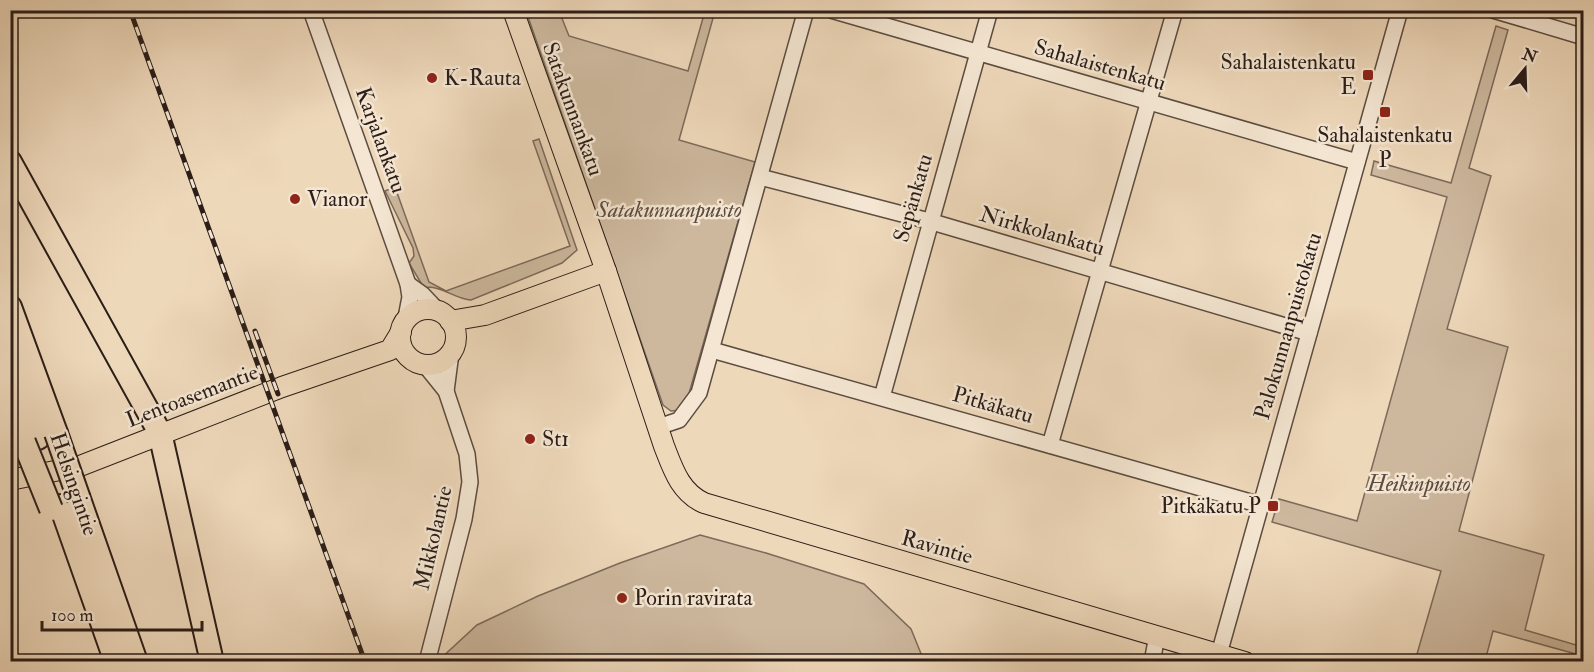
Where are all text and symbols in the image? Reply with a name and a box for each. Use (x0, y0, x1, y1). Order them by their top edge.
street label: Sahalaistenkatu (1031, 33, 1169, 97)
street label: Satakunnankatu (536, 38, 610, 180)
north arrow (1495, 39, 1555, 99)
text: N (1519, 44, 1540, 68)
place label: Sahalaistenkatu E (1220, 48, 1356, 101)
place label: K-Rauta (444, 64, 522, 92)
marker: Sahalaistenkatu E (1361, 68, 1375, 82)
marker: K-Rauta (425, 71, 439, 85)
street label: Karjalankatu (349, 83, 413, 197)
marker: Sahalaistenkatu P (1378, 105, 1392, 119)
place label: Sahalaistenkatu P (1317, 121, 1453, 174)
street label: Sepänkatu (887, 150, 940, 246)
place label: Vianor (307, 185, 368, 213)
marker: Vianor (288, 192, 302, 206)
park label: Satakunnanpuisto (595, 196, 742, 224)
street label: Nirkkolankatu (976, 200, 1108, 262)
street label: Palokunnanpuistokatu (1248, 229, 1329, 423)
street label: Lentoasemantie (122, 358, 262, 434)
street label: Pitkäkatu (949, 380, 1037, 430)
place label: St1 (542, 425, 569, 453)
street label: Helsingintie (43, 429, 105, 539)
marker: St1 (523, 432, 537, 446)
park label: Heikinpuisto (1366, 470, 1471, 498)
street label: Mikkolantie (407, 483, 459, 593)
place label: Pitkäkatu P (1161, 492, 1261, 520)
marker: Pitkäkatu P (1266, 499, 1280, 513)
street label: Ravintie (898, 523, 976, 571)
place label: Porin ravirata (634, 584, 753, 612)
marker: Porin ravirata (615, 591, 629, 605)
scale bar (42, 594, 202, 632)
text: 100 m (51, 604, 94, 627)

